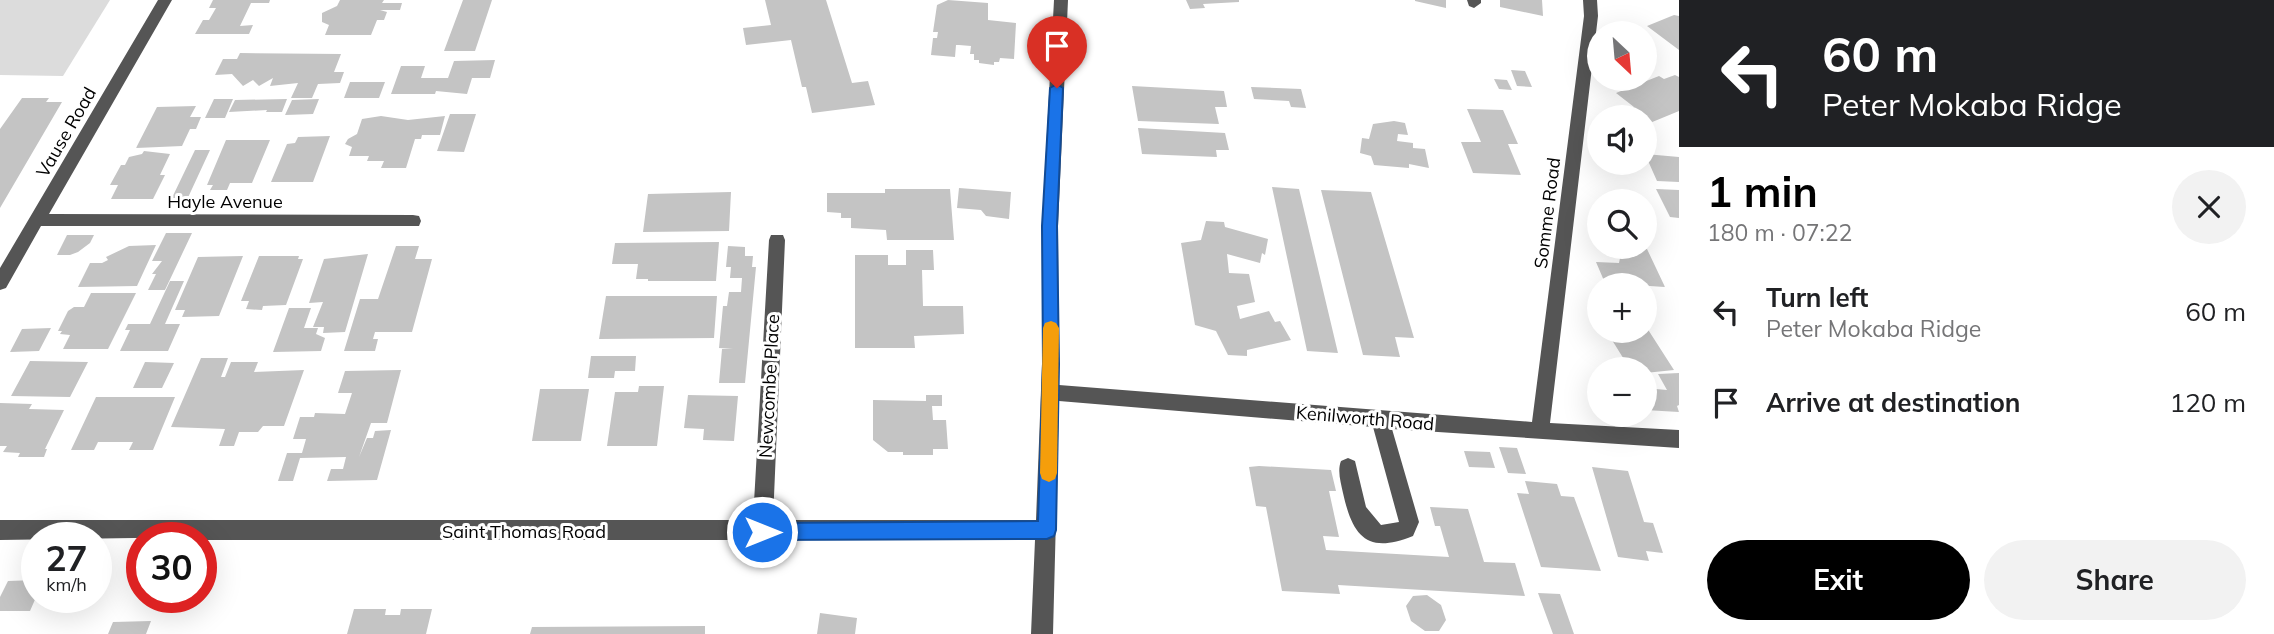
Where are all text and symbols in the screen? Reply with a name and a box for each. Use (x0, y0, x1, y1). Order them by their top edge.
pin (1027, 16, 1087, 88)
north arrow (1587, 21, 1657, 91)
map controls (1587, 21, 1657, 427)
text: 60 m (1822, 23, 1938, 84)
icon: arrive (1038, 27, 1076, 65)
icon: left (1707, 28, 1798, 119)
street label: Vause Road (31, 83, 101, 181)
text: Peter Mokaba Ridge (1822, 84, 2122, 124)
button: sound (1587, 105, 1657, 175)
street label: Somme Road (1529, 156, 1565, 270)
text: 1 min (1707, 165, 1818, 218)
button: close (2172, 170, 2246, 244)
button: search (1587, 189, 1657, 259)
street label: Hayle Avenue (167, 190, 283, 213)
text: 180 m · 07:22 (1707, 218, 1852, 247)
button: + (1587, 273, 1657, 343)
text: Turn left (1766, 281, 1868, 314)
icon: left (1707, 293, 1745, 331)
text: 60 m (2185, 295, 2246, 328)
street label: Newcombe Place (754, 313, 784, 459)
text: Peter Mokaba Ridge (1766, 314, 1981, 343)
button: − (1587, 357, 1657, 427)
icon: arrive (1707, 384, 1745, 422)
text: Arrive at destination (1766, 386, 2021, 419)
text: 120 m (2170, 386, 2246, 419)
street label: Kenilworth Road (1295, 401, 1435, 435)
position arrow (725, 495, 799, 569)
street label: Saint Thomas Road (442, 520, 606, 543)
speed limit sign: 30 (126, 522, 217, 613)
text: 27 (45, 536, 88, 580)
button: Exit (1707, 540, 1970, 620)
button: Share (1984, 540, 2246, 620)
text: km/h (46, 573, 87, 596)

